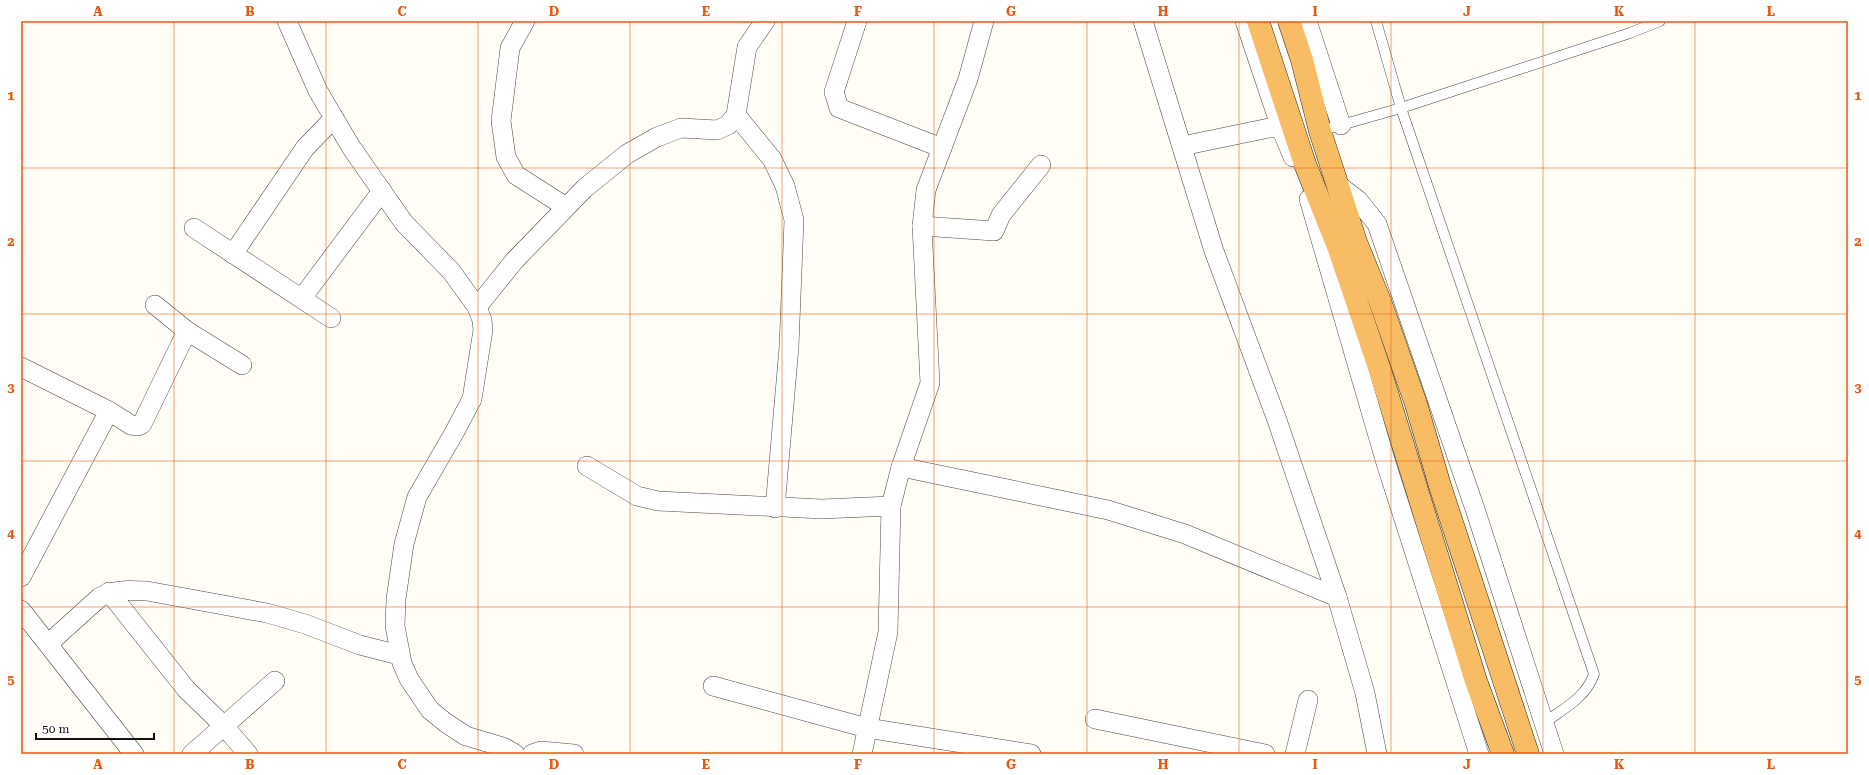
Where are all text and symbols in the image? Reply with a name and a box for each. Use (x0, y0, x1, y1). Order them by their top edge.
text: A (93, 4, 103, 19)
text: B (245, 4, 255, 19)
text: C (397, 4, 407, 19)
text: D (549, 4, 559, 19)
text: E (702, 4, 710, 19)
text: F (854, 4, 862, 19)
text: G (1006, 4, 1016, 19)
text: H (1158, 4, 1169, 19)
text: I (1312, 4, 1318, 19)
text: J (1463, 4, 1471, 19)
text: K (1614, 4, 1625, 19)
text: L (1767, 4, 1775, 19)
text: 1 (7, 88, 15, 103)
text: 1 (1854, 88, 1862, 103)
text: 2 (7, 234, 15, 249)
text: 2 (1854, 234, 1862, 249)
text: 3 (7, 380, 15, 395)
text: 3 (1854, 380, 1862, 395)
text: 4 (7, 526, 15, 541)
text: 4 (1854, 526, 1862, 541)
text: 5 (7, 672, 15, 687)
text: 5 (1854, 672, 1862, 687)
scale bar (36, 715, 154, 741)
text: 50 m (42, 722, 69, 736)
text: A (93, 757, 103, 772)
text: B (245, 757, 255, 772)
text: C (397, 757, 407, 772)
text: D (549, 757, 559, 772)
text: E (702, 757, 710, 772)
text: F (854, 757, 862, 772)
text: G (1006, 757, 1016, 772)
text: H (1158, 757, 1169, 772)
text: I (1312, 757, 1318, 772)
text: J (1463, 757, 1471, 772)
text: K (1614, 757, 1625, 772)
text: L (1767, 757, 1775, 772)

